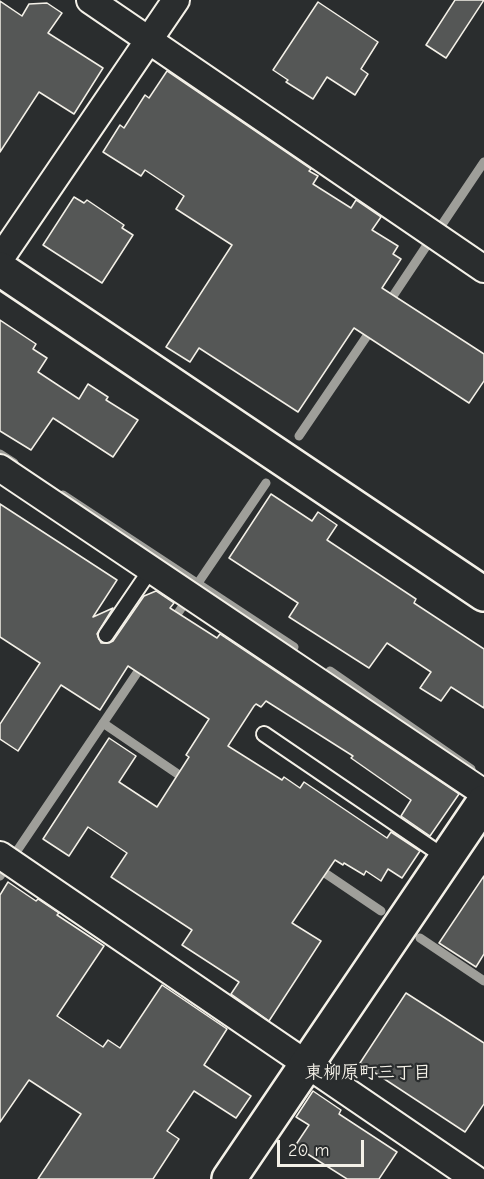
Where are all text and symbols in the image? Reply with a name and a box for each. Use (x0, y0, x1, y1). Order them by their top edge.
district label: 東柳原町三丁目 (305, 1062, 431, 1084)
scale bar (280, 1128, 367, 1166)
text: 20 m (288, 1140, 329, 1161)

